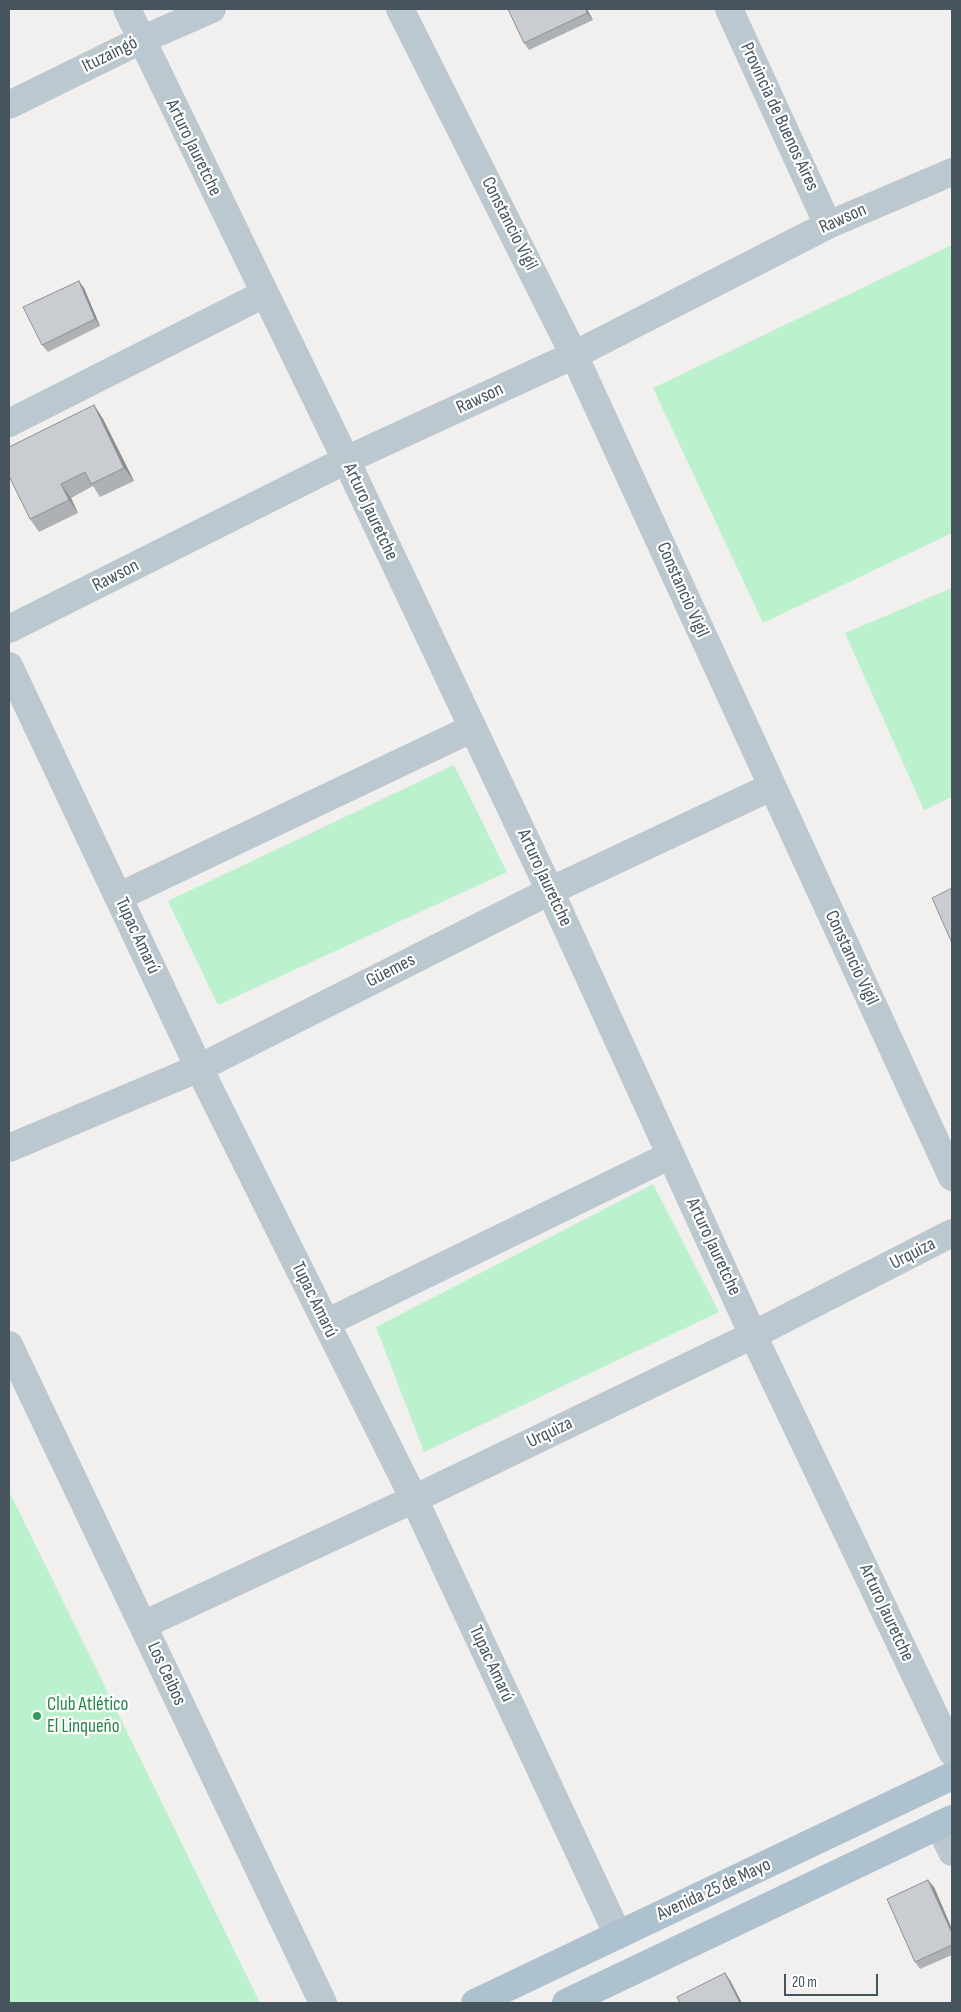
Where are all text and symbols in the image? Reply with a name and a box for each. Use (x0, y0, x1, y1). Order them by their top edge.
street label: Ituzaingó (79, 32, 141, 78)
street label: Provincia de Buenos Aires (735, 39, 823, 195)
street label: Arturo Jauretche (160, 96, 226, 200)
street label: Constancio Vigil (476, 173, 542, 275)
street label: Rawson (816, 199, 870, 239)
street label: Rawson (453, 378, 507, 420)
street label: Arturo Jauretche (338, 460, 402, 564)
street label: Constancio Vigil (651, 539, 713, 641)
street label: Rawson (89, 555, 143, 597)
street label: Arturo Jauretche (512, 826, 576, 930)
street label: Tupac Amarú (109, 894, 165, 978)
street label: Constancio Vigil (819, 907, 883, 1009)
street label: Güemes (363, 949, 419, 993)
street label: Arturo Jauretche (681, 1195, 745, 1299)
street label: Urquiza (886, 1233, 940, 1275)
street label: Tupac Amarú (286, 1258, 342, 1342)
street label: Urquiza (523, 1412, 577, 1454)
street label: Arturo Jauretche (854, 1561, 918, 1665)
street label: Tupac Amarú (463, 1622, 519, 1706)
street label: Los Ceibos (141, 1639, 191, 1709)
place label: Club Atlético El Linqueño (47, 1694, 128, 1738)
marker: Club Atlético El Linqueño (31, 1710, 43, 1722)
street label: Avenida 25 de Mayo (653, 1854, 775, 1926)
scale bar (786, 1964, 880, 1996)
text: 20 m (792, 1973, 817, 1992)

